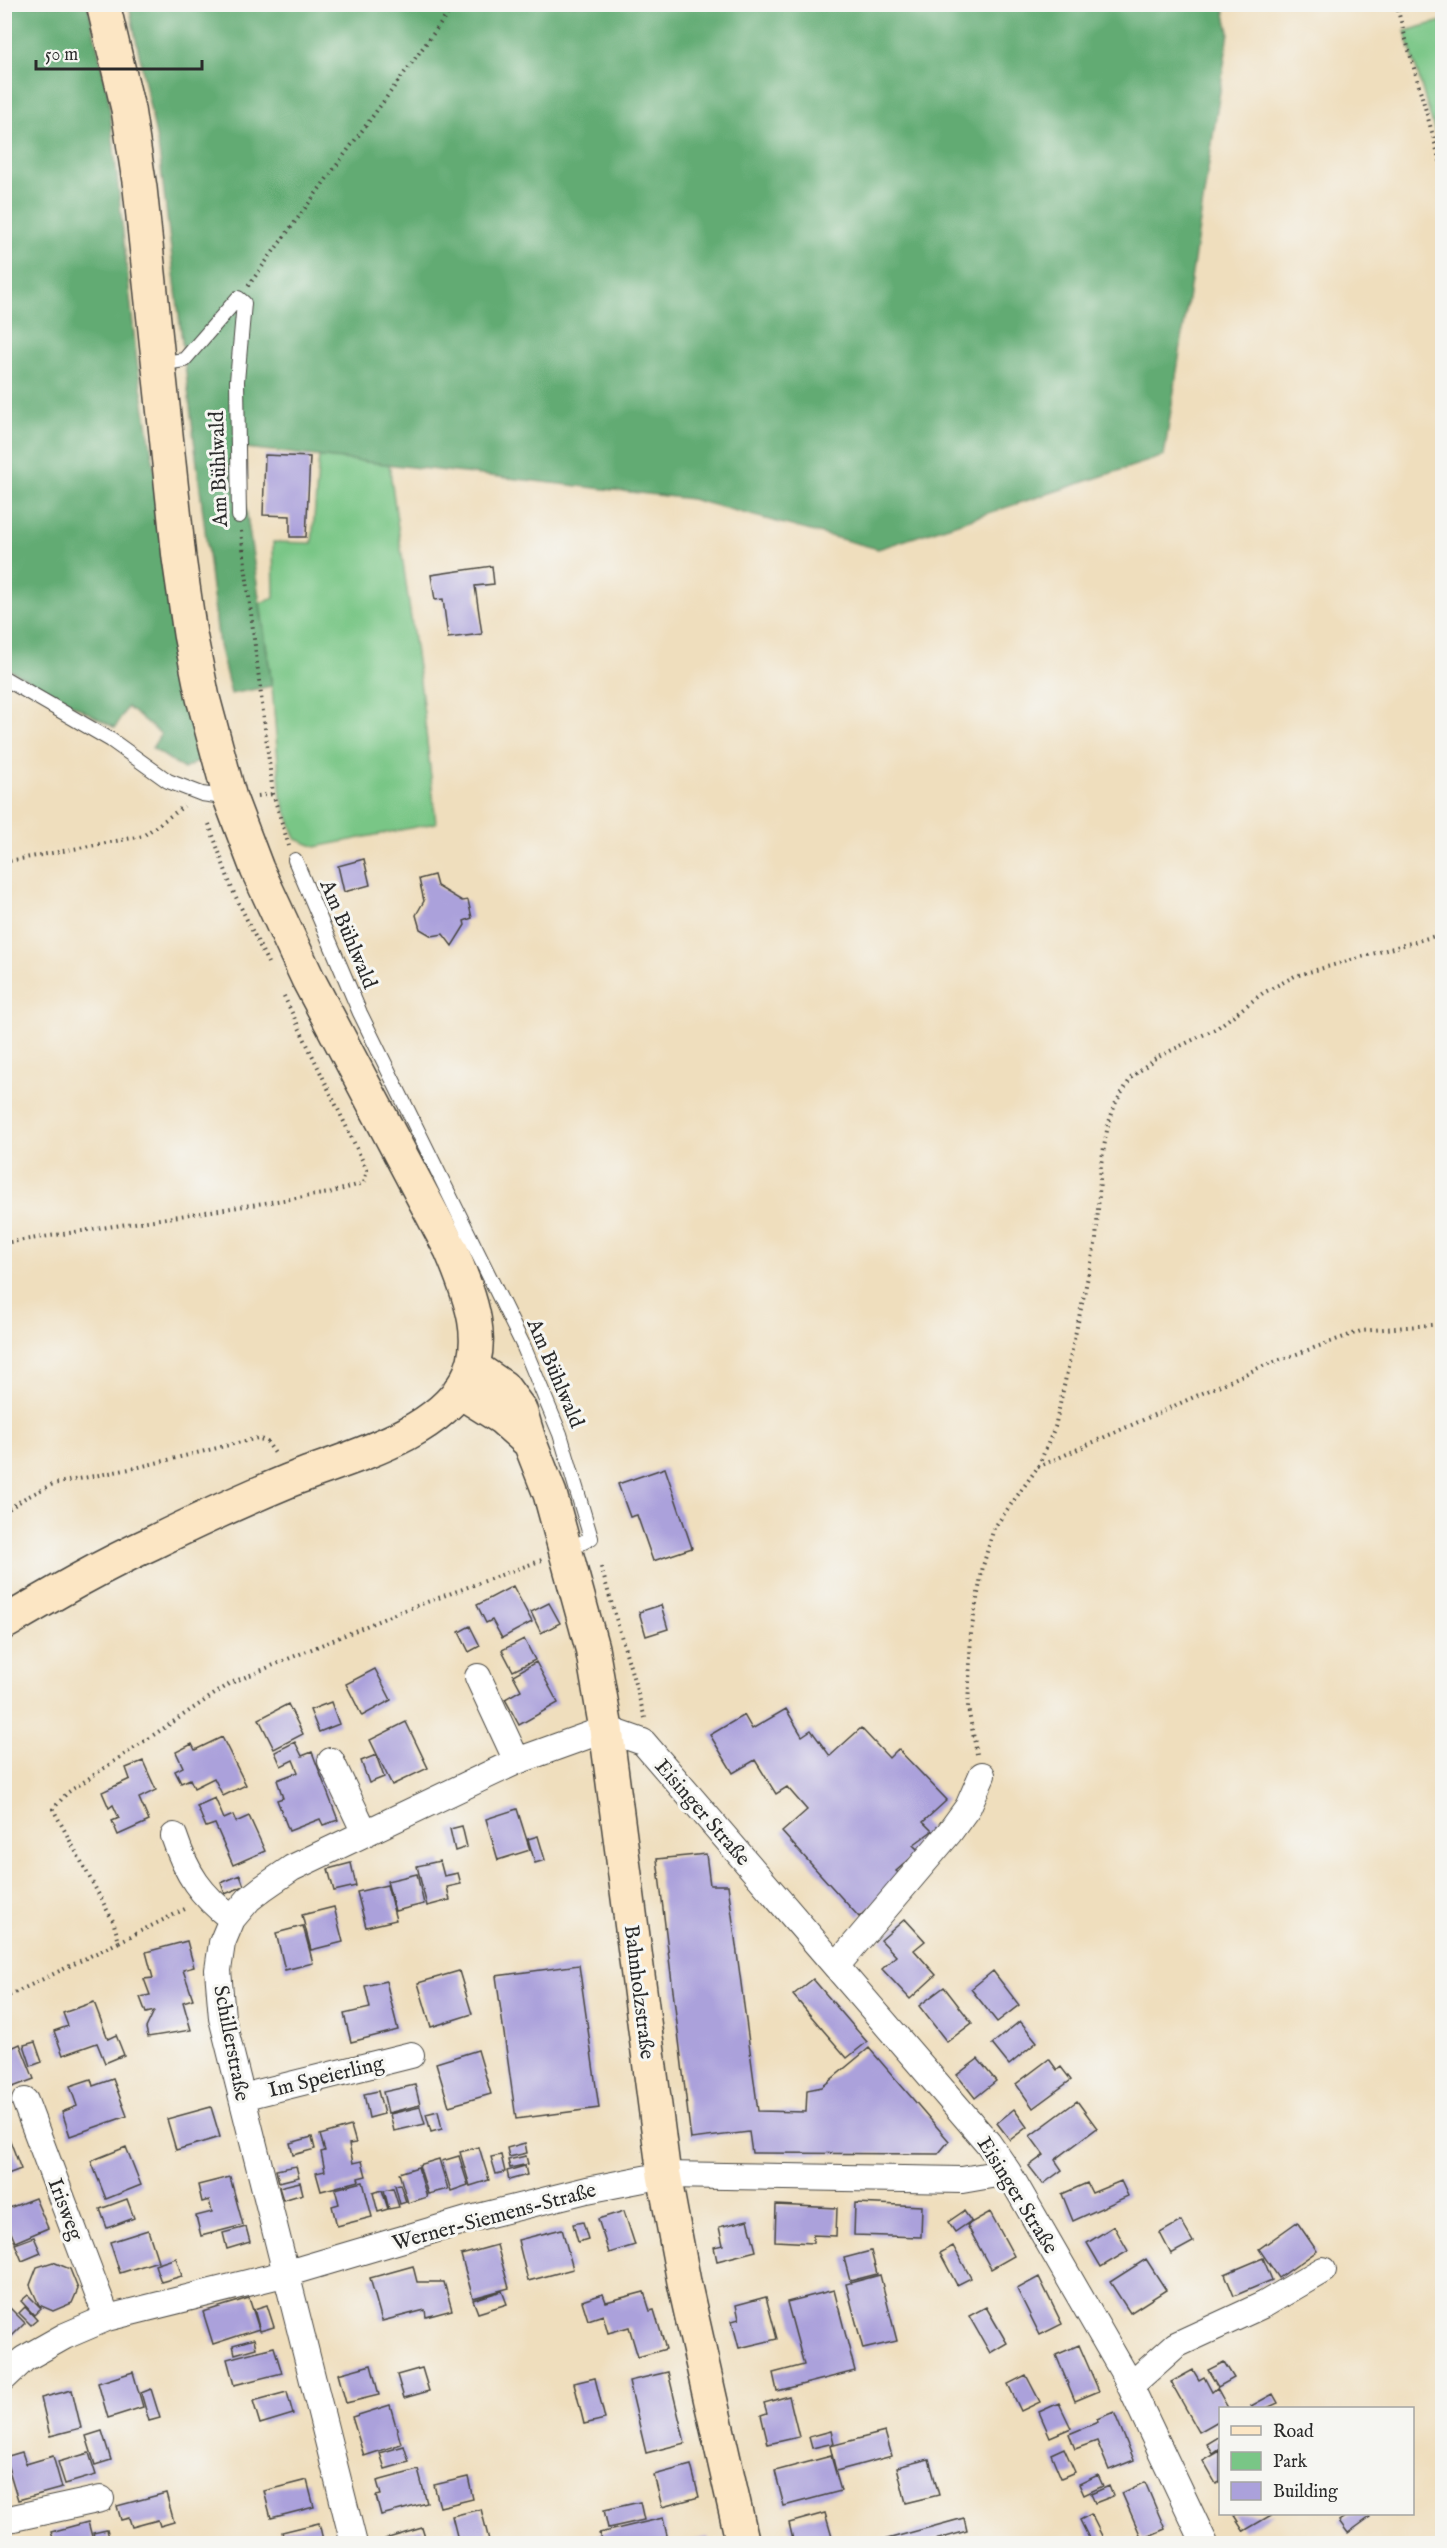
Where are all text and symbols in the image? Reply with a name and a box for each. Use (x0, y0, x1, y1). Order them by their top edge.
scale bar (36, 33, 202, 71)
text: 50 m (45, 44, 78, 67)
street label: Am Bühlwald (204, 410, 235, 528)
street label: Am Bühlwald (312, 875, 383, 994)
street label: Am Bühlwald (519, 1314, 590, 1433)
street label: Eisinger Straße (648, 1754, 756, 1872)
street label: Bahnholzstraße (617, 1924, 660, 2061)
street label: Schillerstraße (206, 1983, 255, 2104)
street label: Im Speierling (266, 2050, 388, 2105)
street label: Eisinger Straße (970, 2132, 1064, 2260)
street label: Irisweg (40, 2175, 89, 2245)
street label: Werner-Siemens-Straße (390, 2177, 600, 2258)
legend (1219, 2407, 1414, 2515)
text: Road (1273, 2421, 1314, 2444)
text: Park (1273, 2451, 1308, 2474)
text: Building (1273, 2481, 1338, 2504)

